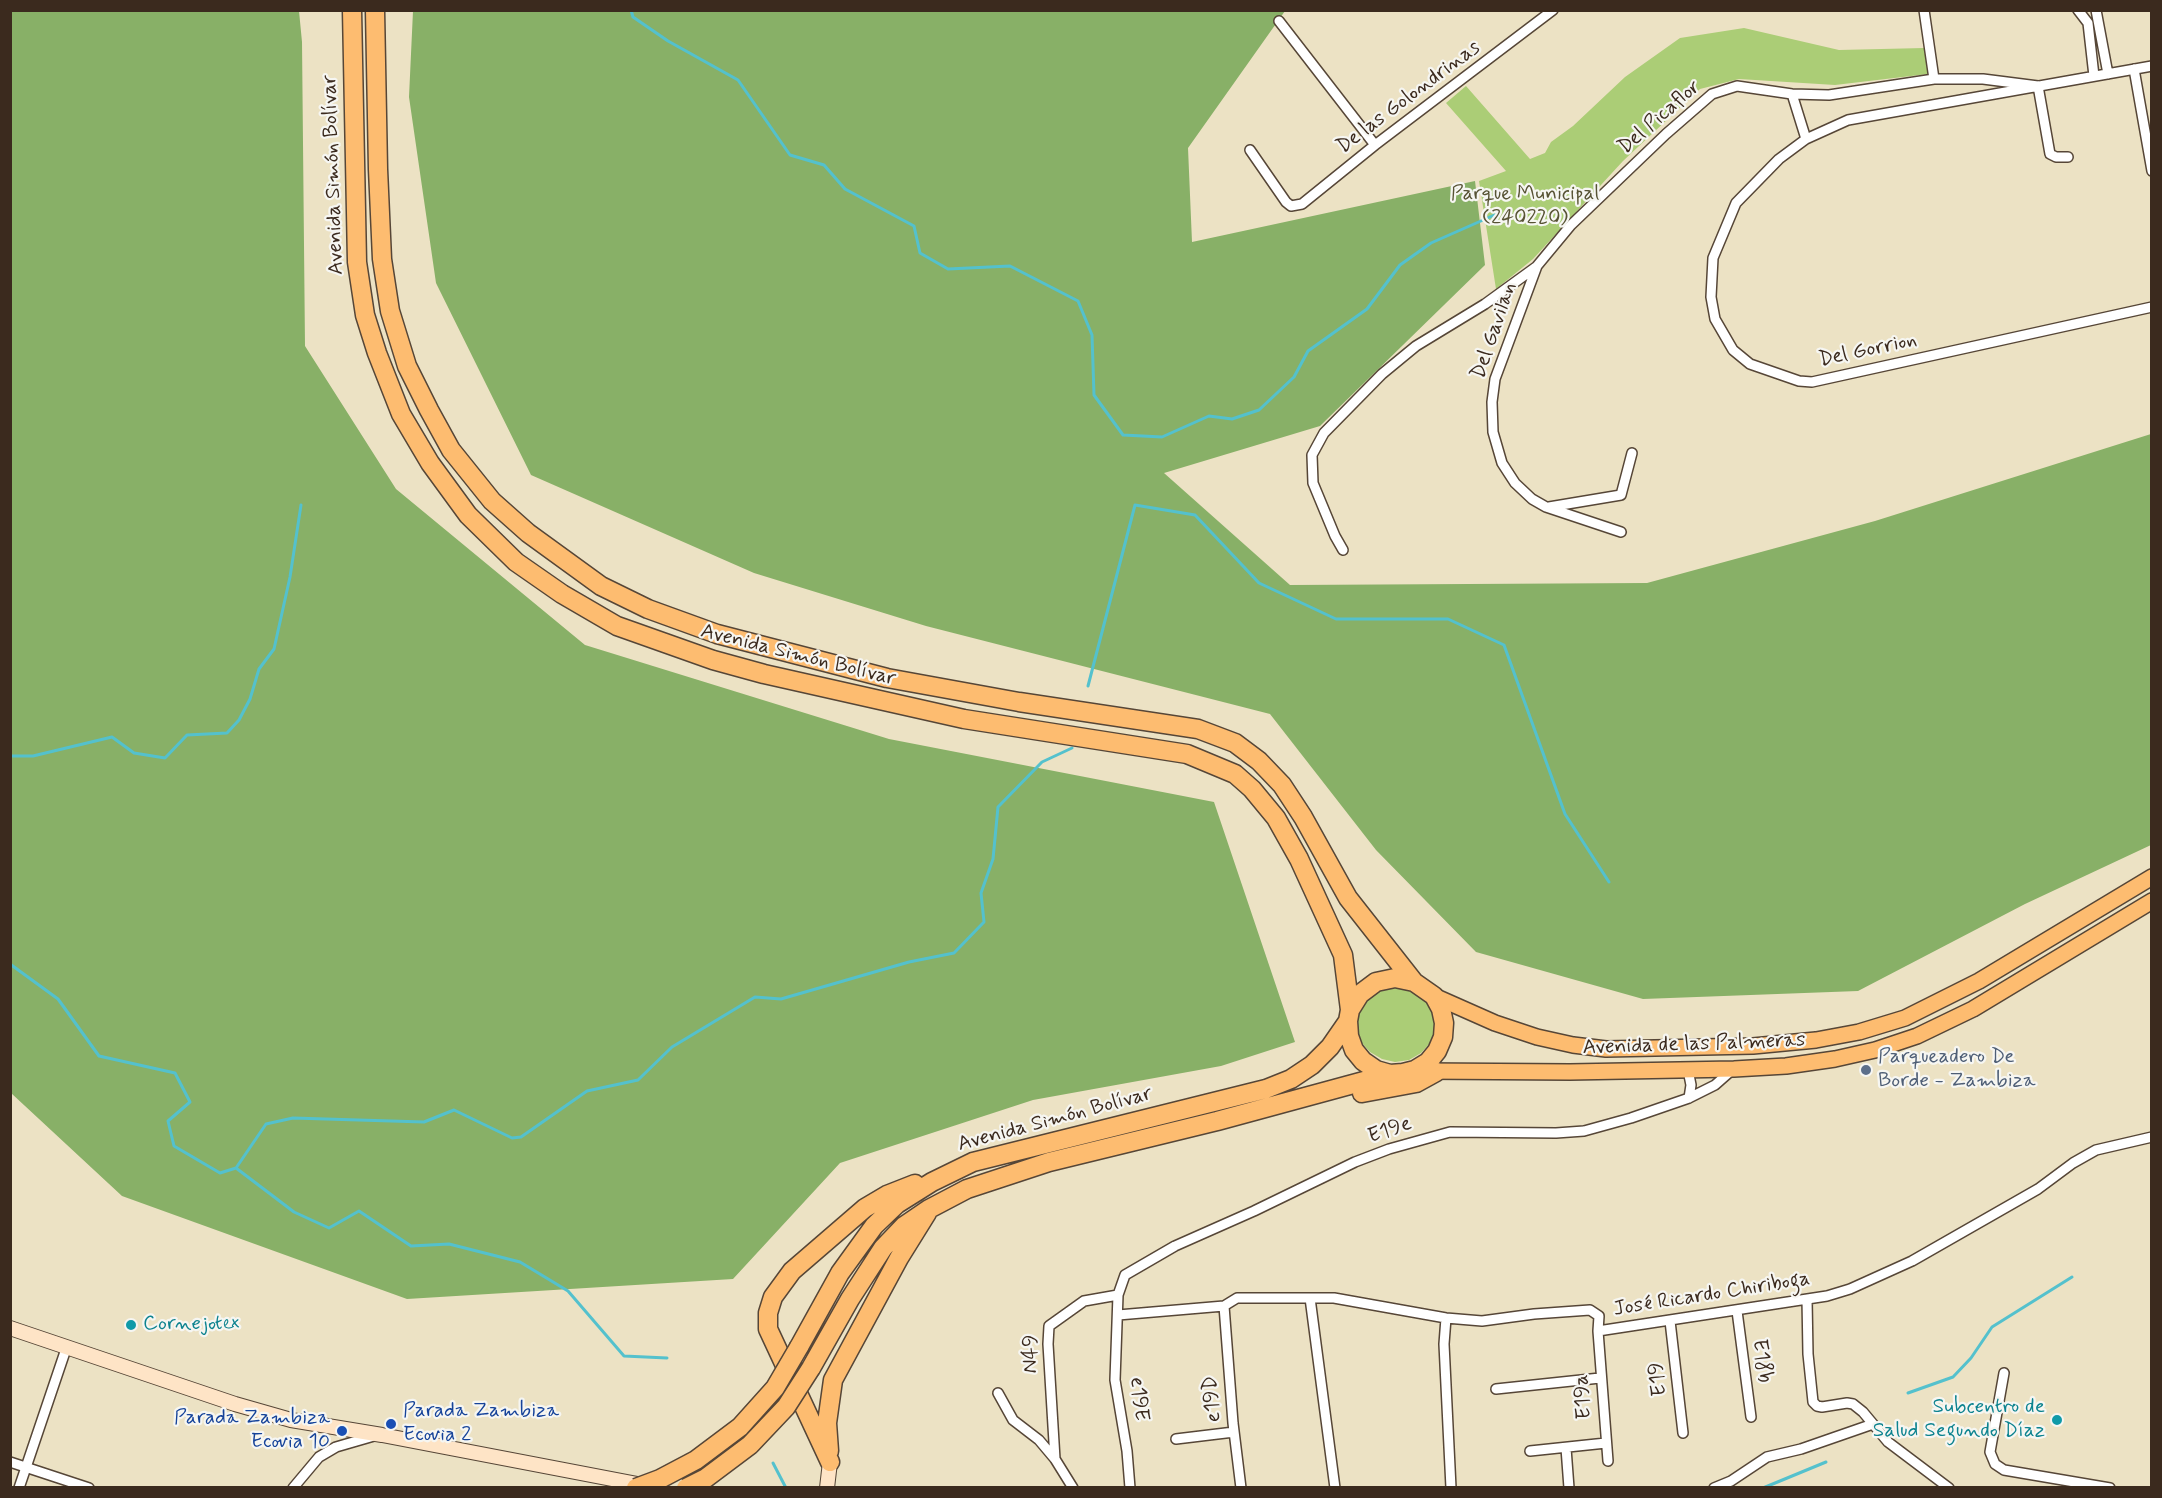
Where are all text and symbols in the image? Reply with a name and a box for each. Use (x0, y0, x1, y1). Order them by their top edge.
street label: De las Golondrinas (1332, 36, 1486, 160)
street label: Avenida Simón Bolívar (318, 75, 350, 275)
street label: Del Picaflor (1613, 75, 1707, 161)
park label: Parque Municipal (240220) (1451, 182, 1599, 232)
street label: Del Gavilan (1467, 279, 1523, 383)
street label: Del Gorrion (1817, 328, 1919, 374)
street label: Avenida Simón Bolívar (698, 620, 898, 692)
street label: Avenida de las Palmeras (1582, 1029, 1806, 1061)
place label: Parqueadero De Borde - Zambiza (1878, 1045, 2036, 1095)
marker: Parqueadero De Borde - Zambiza (1859, 1063, 1873, 1077)
street label: Avenida Simón Bolívar (955, 1082, 1155, 1158)
street label: E19e (1365, 1112, 1415, 1150)
street label: José Ricardo Chiriboga (1612, 1267, 1812, 1323)
place label: Cornejotex (143, 1312, 240, 1338)
marker: Cornejotex (124, 1318, 138, 1332)
street label: N49 (1019, 1334, 1045, 1374)
street label: E18b (1745, 1338, 1777, 1384)
street label: E19 (1644, 1361, 1674, 1397)
street label: E19a (1570, 1374, 1598, 1420)
street label: e19E (1123, 1375, 1153, 1423)
street label: e19D (1198, 1375, 1228, 1423)
place label: Subcentro de Salud Segundo Díaz (1873, 1395, 2045, 1445)
place label: Parada Zambiza Ecovia 2 (403, 1399, 559, 1449)
place label: Parada Zambiza Ecovia 10 (174, 1406, 330, 1456)
marker: Subcentro de Salud Segundo Díaz (2050, 1413, 2064, 1427)
marker: Parada Zambiza Ecovia 2 (384, 1417, 398, 1431)
marker: Parada Zambiza Ecovia 10 (335, 1424, 349, 1438)

